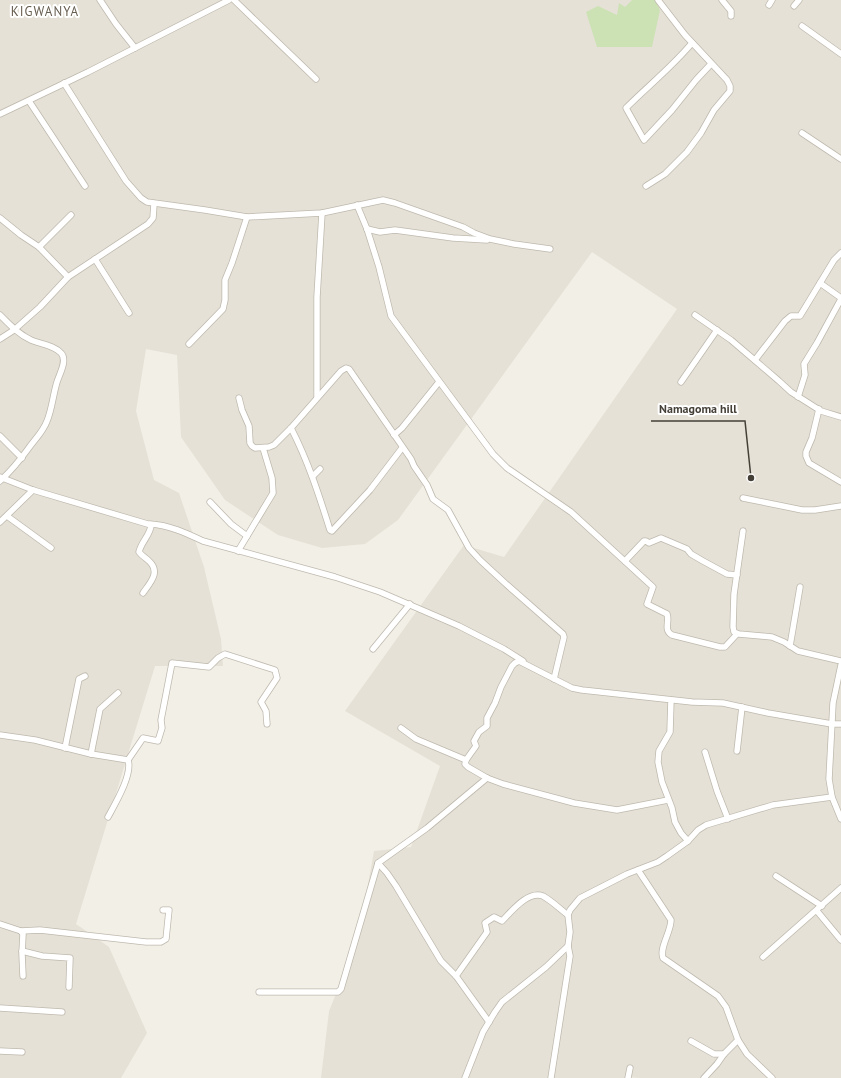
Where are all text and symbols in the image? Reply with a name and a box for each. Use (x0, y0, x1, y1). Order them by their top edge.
district label: KIGWANYA (11, 3, 79, 20)
callout: Namagoma hill (651, 397, 745, 421)
text: Namagoma hill (659, 401, 737, 416)

